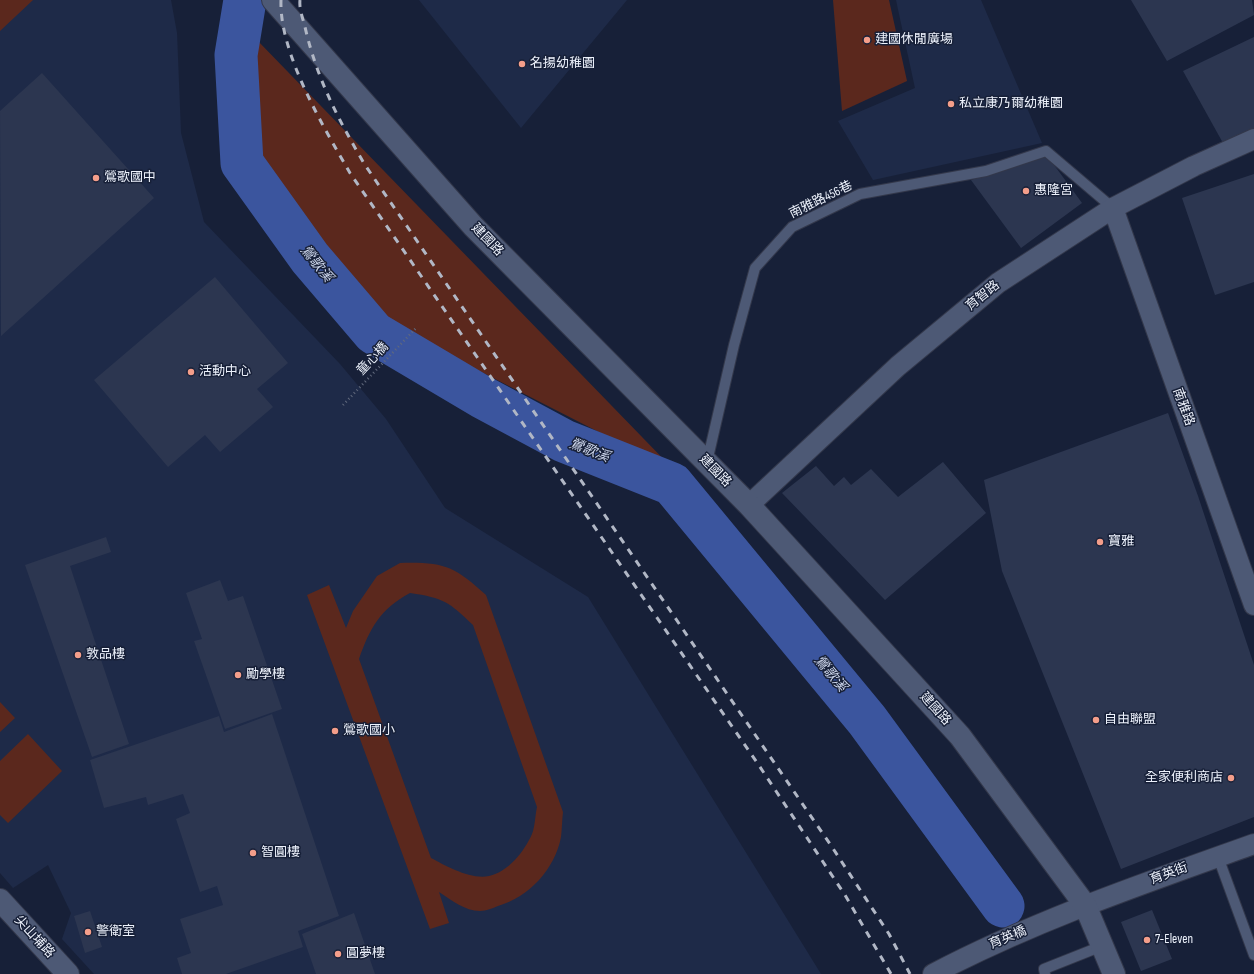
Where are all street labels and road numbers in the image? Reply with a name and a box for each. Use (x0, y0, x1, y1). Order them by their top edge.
street label: 南雅路456巷 (787, 178, 855, 222)
street label: 建國路 (468, 221, 506, 259)
street label: 育智路 (963, 278, 1003, 314)
street label: 童心橋 (354, 339, 392, 379)
street label: 南雅路 (1169, 386, 1197, 428)
street label: 建國路 (696, 452, 734, 490)
street label: 建國路 (916, 689, 954, 729)
street label: 育英街 (1148, 860, 1190, 888)
street label: 尖山埔路 (11, 913, 57, 961)
street label: 育英橋 (987, 923, 1029, 953)

